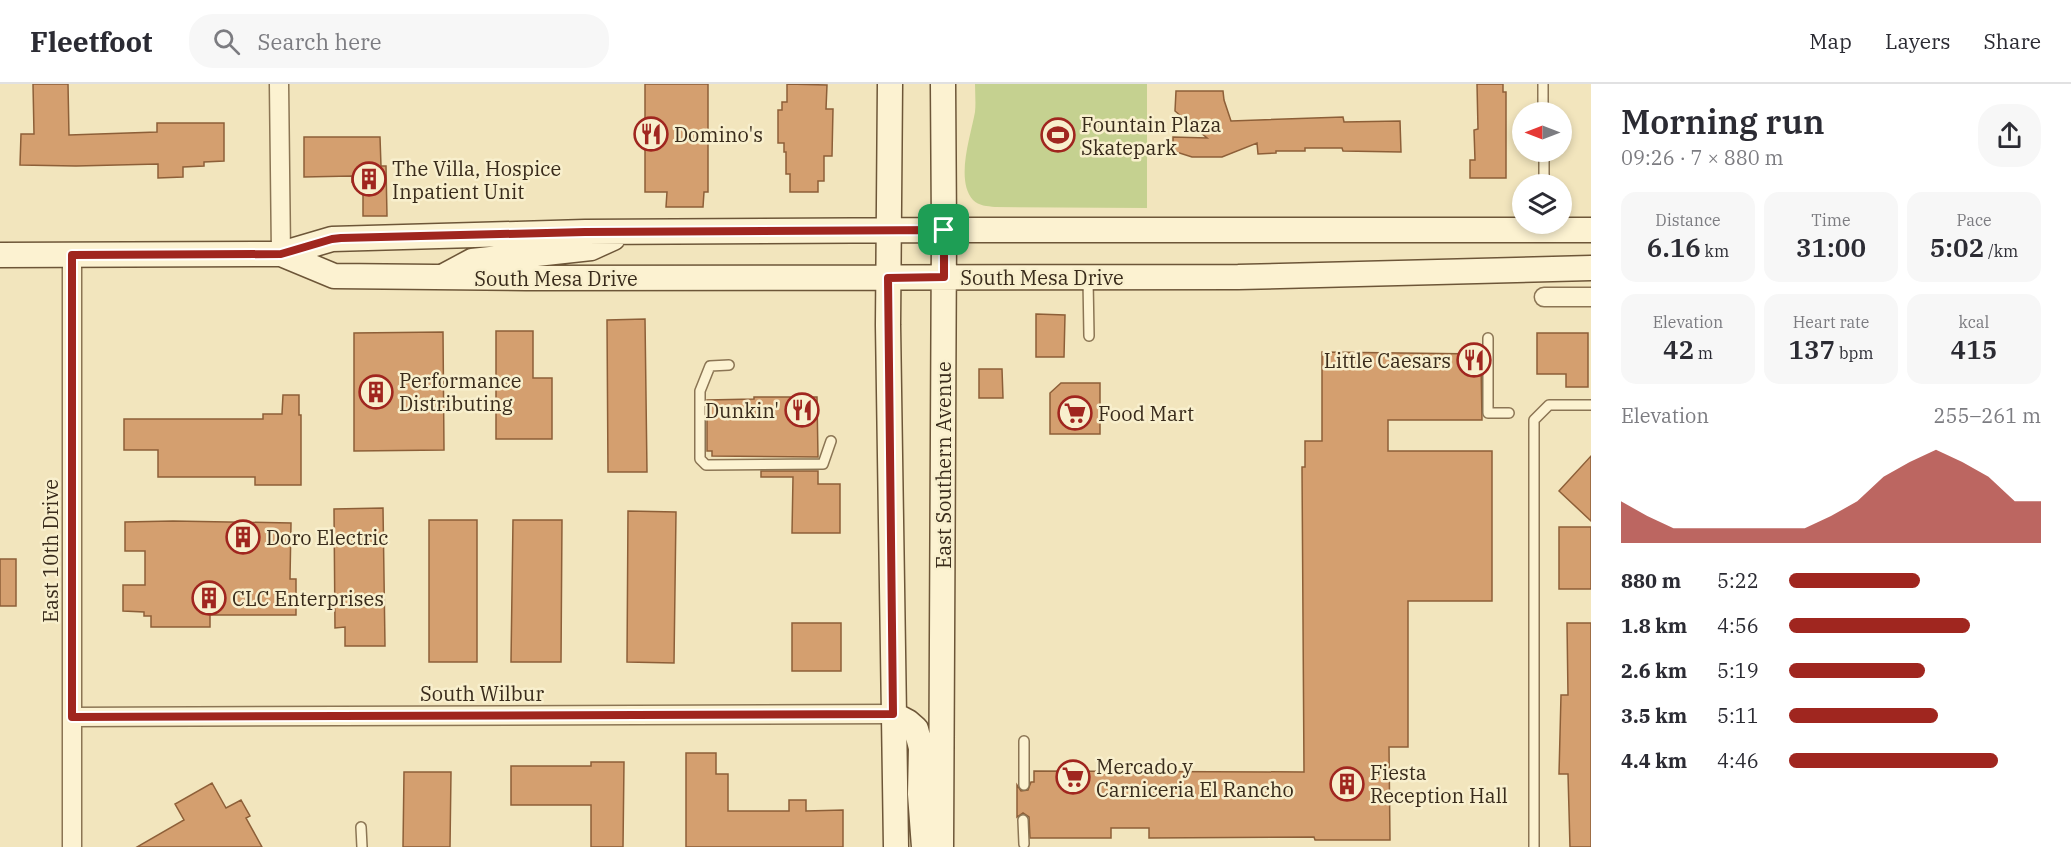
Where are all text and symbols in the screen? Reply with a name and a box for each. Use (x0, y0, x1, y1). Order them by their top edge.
search box (189, 14, 609, 68)
text: Fleetfoot (30, 23, 153, 60)
icon: search (210, 25, 243, 58)
text: Search here (258, 27, 381, 56)
text: Map (1809, 27, 1852, 55)
text: Layers (1885, 27, 1951, 55)
text: Share (1984, 27, 2041, 55)
text: Morning run (1621, 100, 1824, 143)
north arrow (1512, 102, 1572, 162)
map controls (1512, 102, 1572, 234)
button: share (1978, 104, 2041, 167)
place label: Fountain Plaza Skatepark (1081, 111, 1221, 161)
restaurant icon: Domino's (633, 116, 669, 152)
sports icon: Fountain Plaza Skatepark (1040, 117, 1076, 153)
place label: Domino's (674, 121, 763, 148)
text: 09:26 · 7 × 880 m (1621, 144, 1784, 171)
place label: The Villa, Hospice Inpatient Unit (392, 155, 561, 205)
building icon: The Villa, Hospice Inpatient Unit (351, 161, 387, 197)
button: layers (1512, 174, 1572, 234)
pin (918, 204, 969, 255)
text: Distance (1655, 210, 1721, 230)
text: Time (1811, 210, 1851, 230)
text: Pace (1956, 210, 1992, 230)
icon: arrive (927, 213, 960, 246)
text: 6.16 (1647, 230, 1701, 264)
text: 31:00 (1796, 230, 1866, 264)
text: 5:02 (1930, 230, 1984, 264)
text: km (1701, 241, 1729, 261)
text: /km (1984, 241, 2018, 261)
street label: South Mesa Drive (960, 264, 1124, 291)
street label: South Mesa Drive (474, 265, 638, 292)
text: Elevation (1653, 312, 1723, 332)
text: Heart rate (1793, 312, 1869, 332)
text: kcal (1959, 312, 1989, 332)
text: 42 (1663, 332, 1694, 366)
text: 137 (1788, 332, 1835, 366)
text: 415 (1951, 332, 1997, 366)
restaurant icon: Little Caesars (1456, 342, 1492, 378)
text: m (1694, 343, 1713, 363)
text: bpm (1835, 343, 1874, 363)
place label: Little Caesars (1324, 347, 1451, 374)
street label: East Southern Avenue (930, 361, 957, 569)
place label: Performance Distributing (399, 367, 521, 417)
building icon: Performance Distributing (358, 374, 394, 410)
restaurant icon: Dunkin' (784, 392, 820, 428)
supermarket icon: Food Mart (1057, 395, 1093, 431)
place label: Dunkin' (705, 397, 779, 424)
place label: Food Mart (1098, 400, 1194, 427)
text: Elevation (1621, 402, 1709, 429)
text: 255–261 m (1934, 402, 2041, 429)
street label: East 10th Drive (37, 479, 64, 623)
building icon: Doro Electric (225, 519, 261, 555)
place label: Doro Electric (266, 524, 389, 551)
text: 880 m (1621, 567, 1681, 594)
text: 5:22 (1717, 567, 1759, 594)
building icon: CLC Enterprises (191, 580, 227, 616)
place label: CLC Enterprises (232, 585, 384, 612)
text: 1.8 km (1621, 612, 1687, 639)
text: 4:56 (1717, 612, 1759, 639)
text: 2.6 km (1621, 657, 1687, 684)
text: 5:19 (1717, 657, 1759, 684)
street label: South Wilbur (420, 680, 544, 707)
text: 3.5 km (1621, 702, 1687, 729)
text: 5:11 (1717, 702, 1759, 729)
text: 4.4 km (1621, 747, 1687, 774)
text: 4:46 (1717, 747, 1759, 774)
place label: Mercado y Carniceria El Rancho (1096, 753, 1294, 803)
supermarket icon: Mercado y Carniceria El Rancho (1055, 759, 1091, 795)
place label: Fiesta Reception Hall (1370, 759, 1508, 809)
building icon: Fiesta Reception Hall (1329, 766, 1365, 802)

